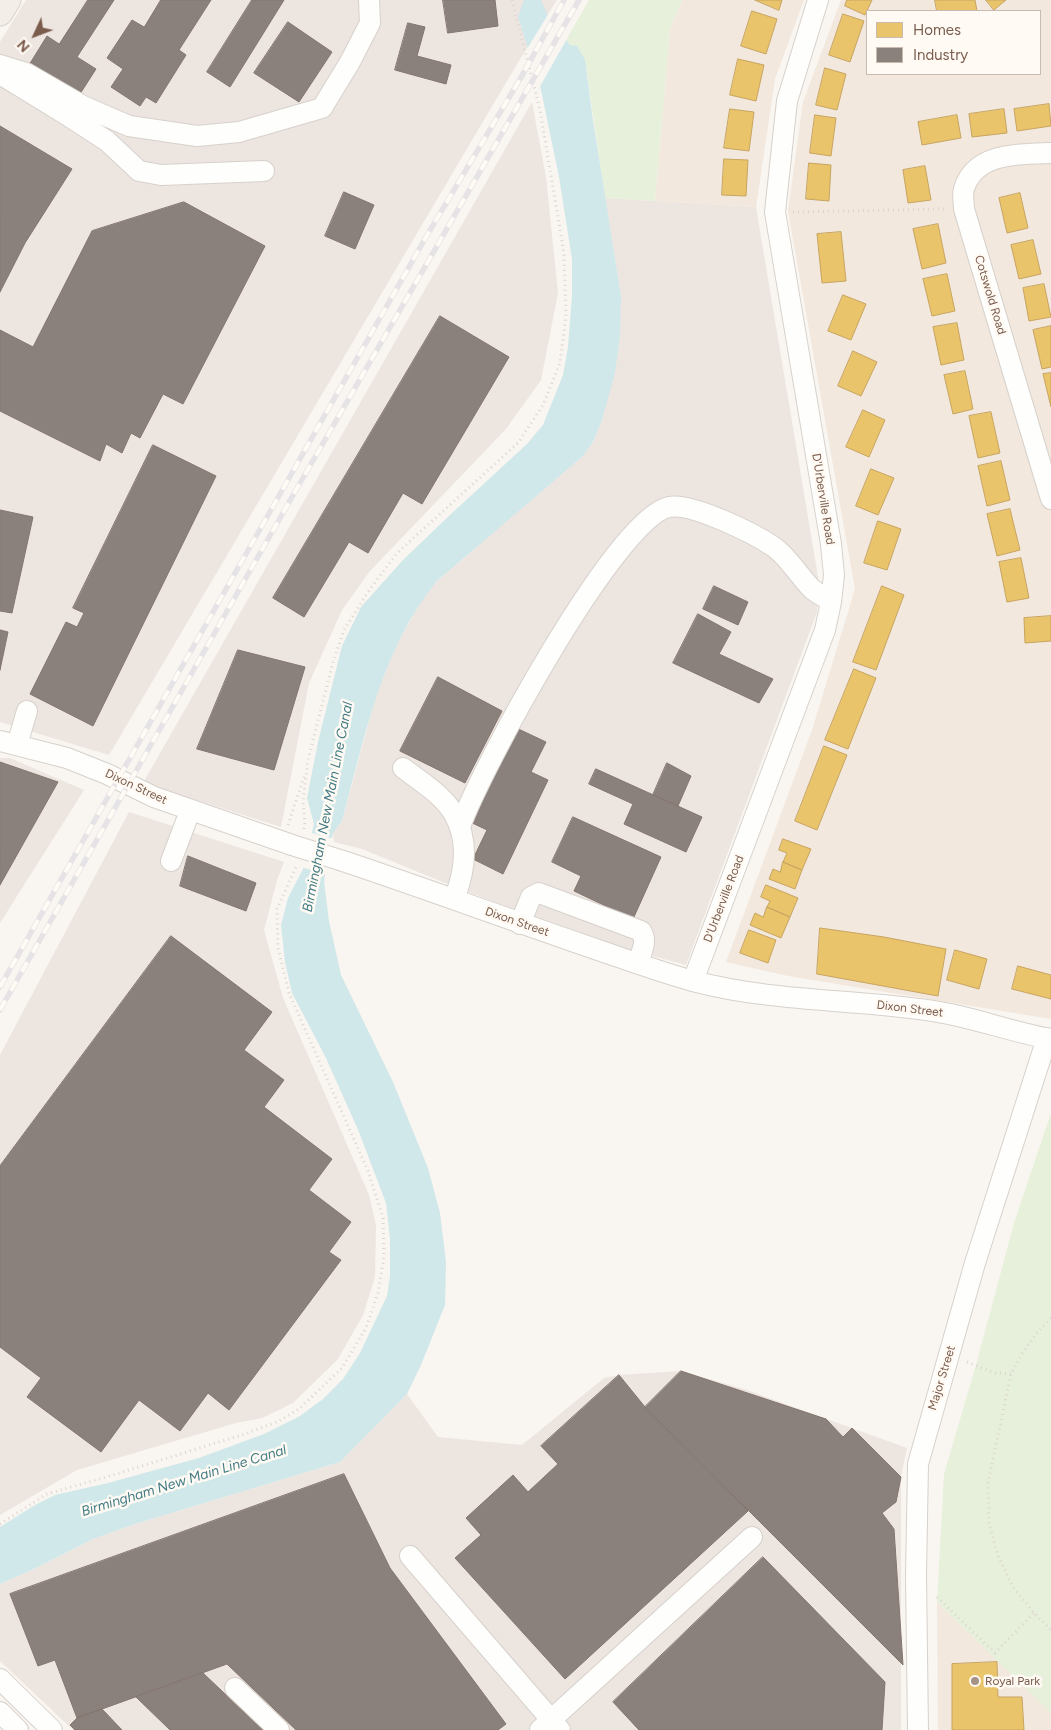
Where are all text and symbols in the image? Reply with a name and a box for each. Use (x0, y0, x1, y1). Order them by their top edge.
north arrow (10, 10, 60, 60)
legend (866, 10, 1041, 75)
text: Homes (913, 21, 961, 39)
text: N (14, 36, 34, 55)
text: Industry (913, 46, 968, 64)
street label: Cotswold Road (971, 254, 1009, 336)
street label: D'Urberville Road (809, 452, 837, 546)
water label: Birmingham New Main Line Canal (299, 701, 357, 913)
street label: Dixon Street (103, 766, 169, 808)
street label: D'Urberville Road (701, 853, 747, 945)
street label: Dixon Street (483, 904, 551, 940)
street label: Dixon Street (876, 998, 944, 1020)
street label: Major Street (925, 1344, 959, 1412)
water label: Birmingham New Main Line Canal (79, 1442, 289, 1520)
place label: Royal Park (985, 1674, 1040, 1688)
marker: Royal Park (969, 1675, 981, 1687)

